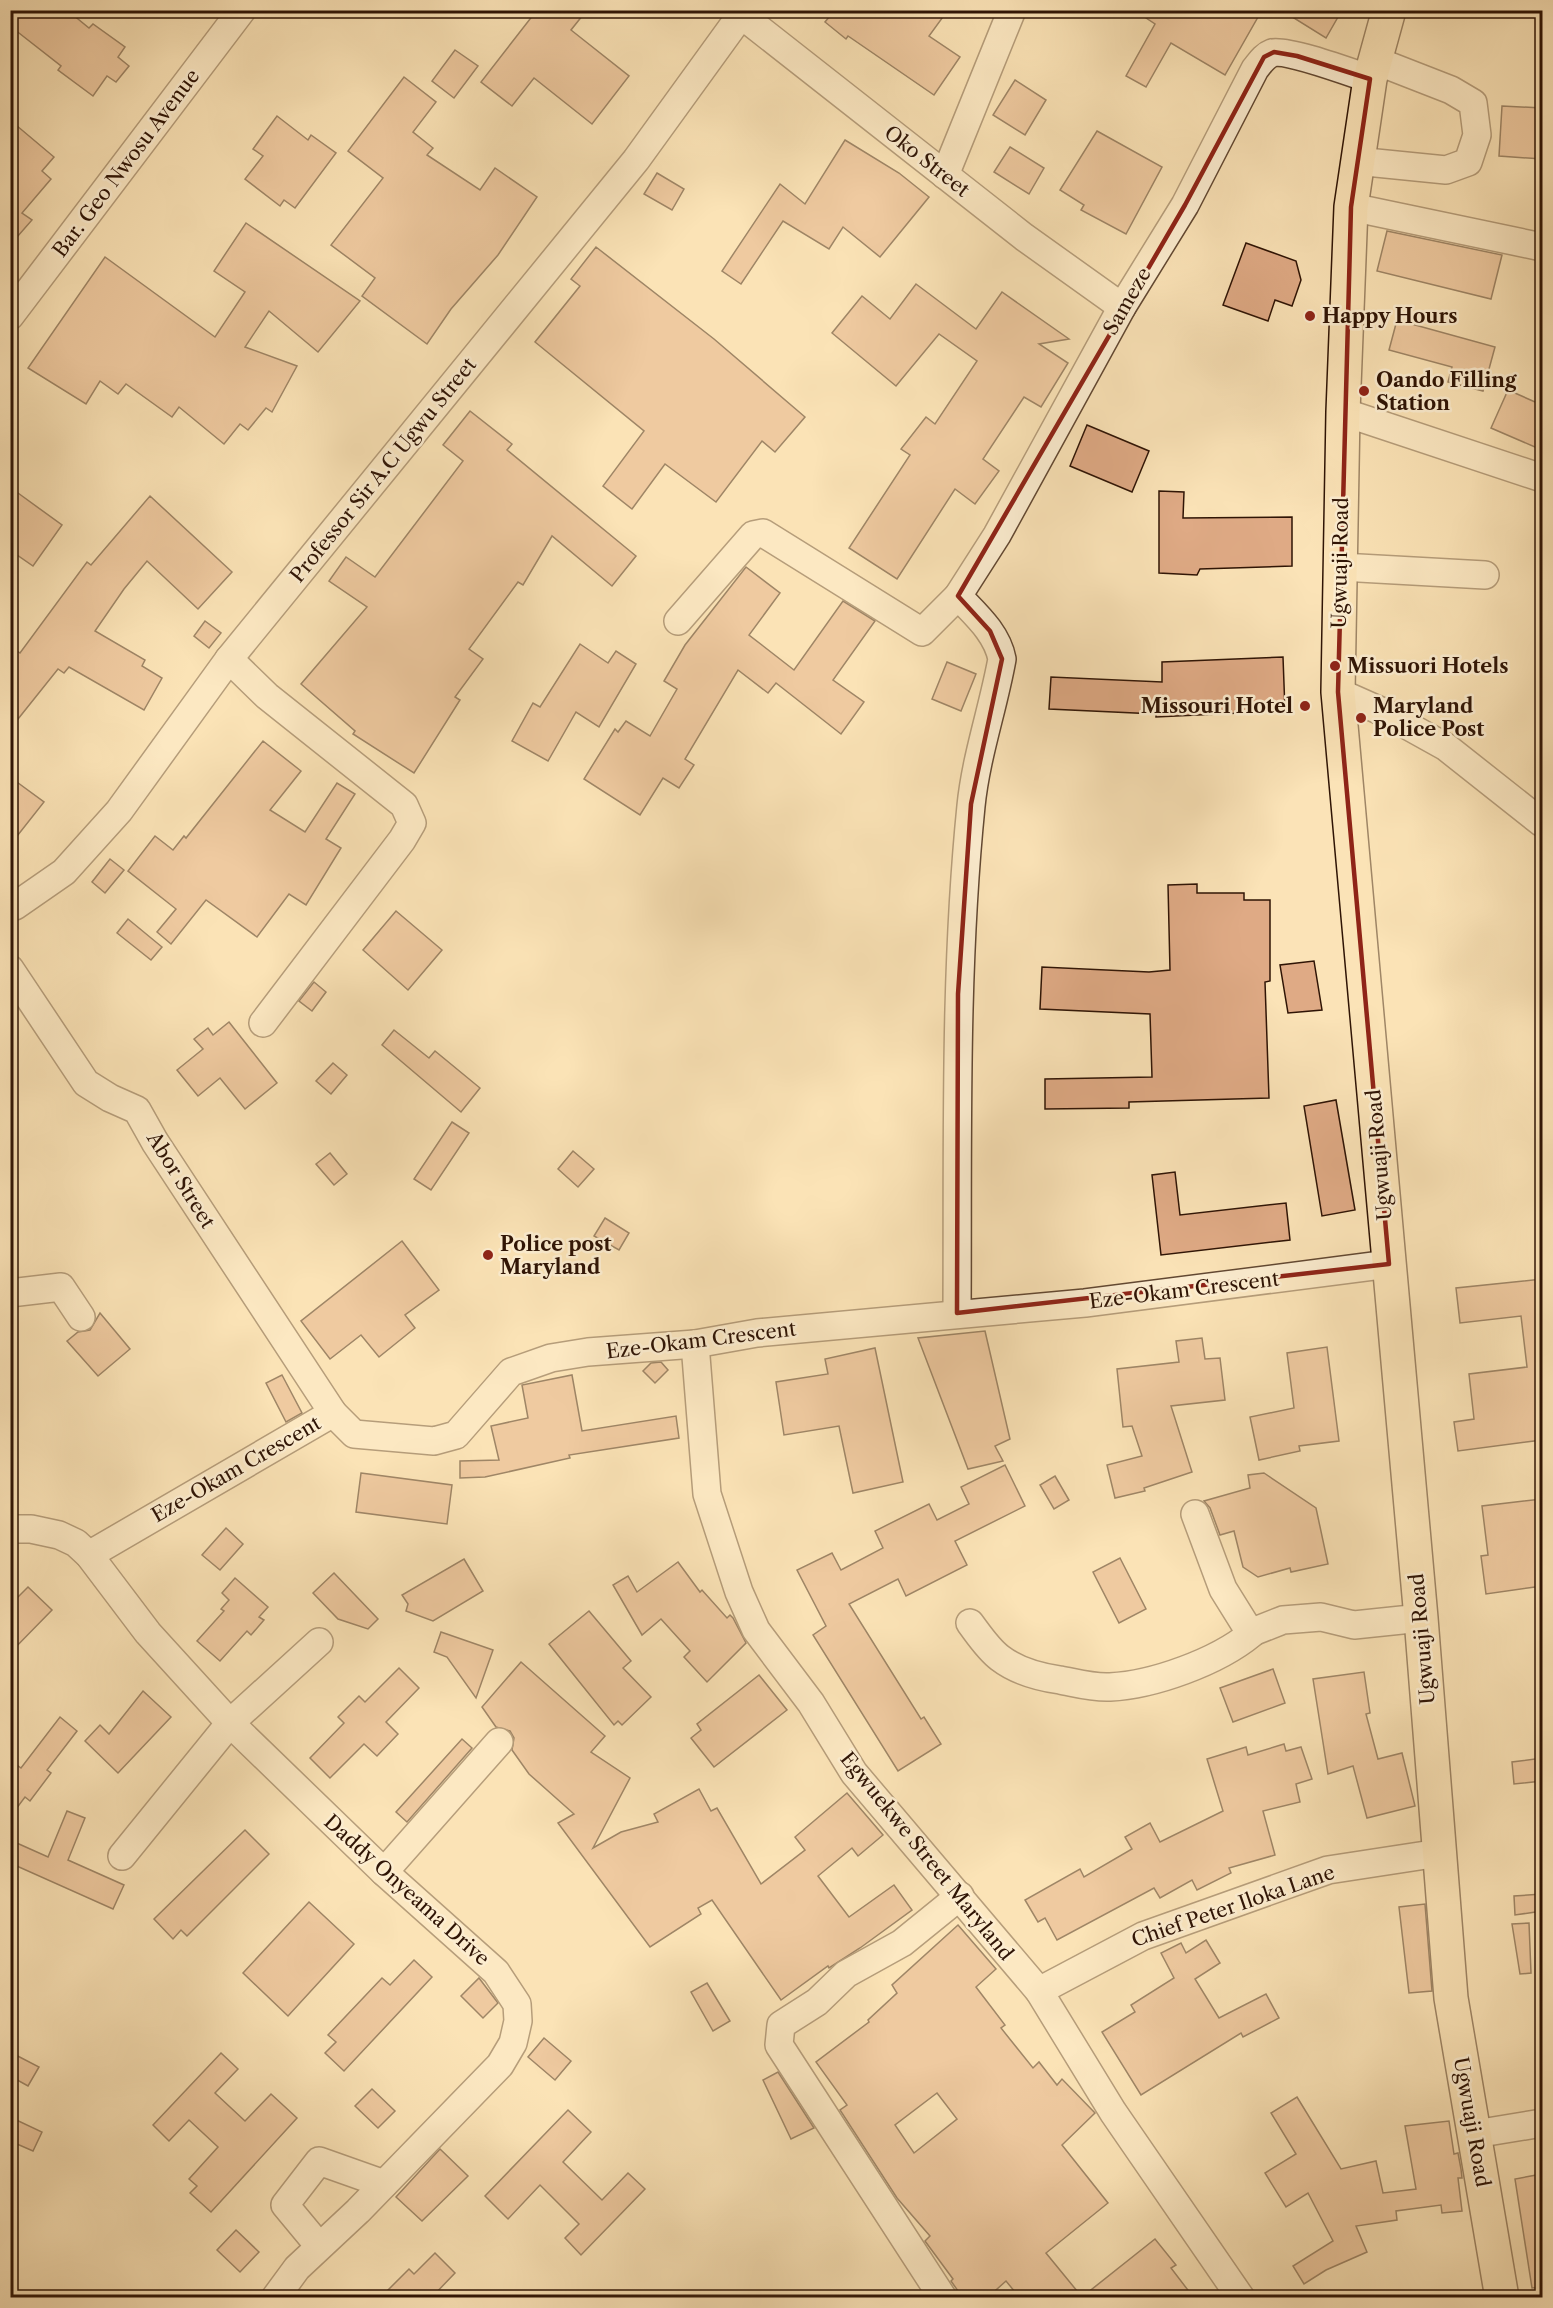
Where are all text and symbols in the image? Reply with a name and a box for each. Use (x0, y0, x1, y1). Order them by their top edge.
street label: Bar. Geo Nwosu Avenue (48, 64, 204, 262)
street label: Oko Street (880, 120, 974, 202)
street label: Sameze (1098, 263, 1156, 339)
place label: Happy Hours (1322, 304, 1458, 328)
marker: Happy Hours (1303, 309, 1317, 323)
street label: Professor Sir A.C Ugwu Street (285, 353, 481, 587)
place label: Oando Filling Station (1376, 368, 1517, 415)
marker: Oando Filling Station (1357, 384, 1371, 398)
street label: Ugwuaji Road (1327, 497, 1353, 629)
place label: Missuori Hotels (1347, 654, 1509, 678)
marker: Missuori Hotels (1328, 659, 1342, 673)
place label: Missouri Hotel (1141, 694, 1293, 718)
place label: Maryland Police Post (1373, 694, 1484, 741)
marker: Missouri Hotel (1298, 699, 1312, 713)
marker: Maryland Police Post (1354, 711, 1368, 725)
street label: Ugwuaji Road (1361, 1089, 1397, 1221)
street label: Abor Street (141, 1126, 220, 1233)
place label: Police post Maryland (500, 1232, 611, 1279)
marker: Police post Maryland (481, 1248, 495, 1262)
street label: Eze-Okam Crescent (1088, 1266, 1280, 1314)
street label: Eze-Okam Crescent (605, 1316, 797, 1364)
street label: Eze-Okam Crescent (147, 1411, 325, 1527)
street label: Ugwuaji Road (1404, 1573, 1440, 1705)
street label: Egwuekwe Street Maryland (835, 1747, 1019, 1965)
street label: Daddy Onyeama Drive (319, 1809, 495, 1971)
street label: Chief Peter Iloka Lane (1128, 1860, 1338, 1952)
street label: Ugwuaji Road (1449, 2055, 1495, 2189)

